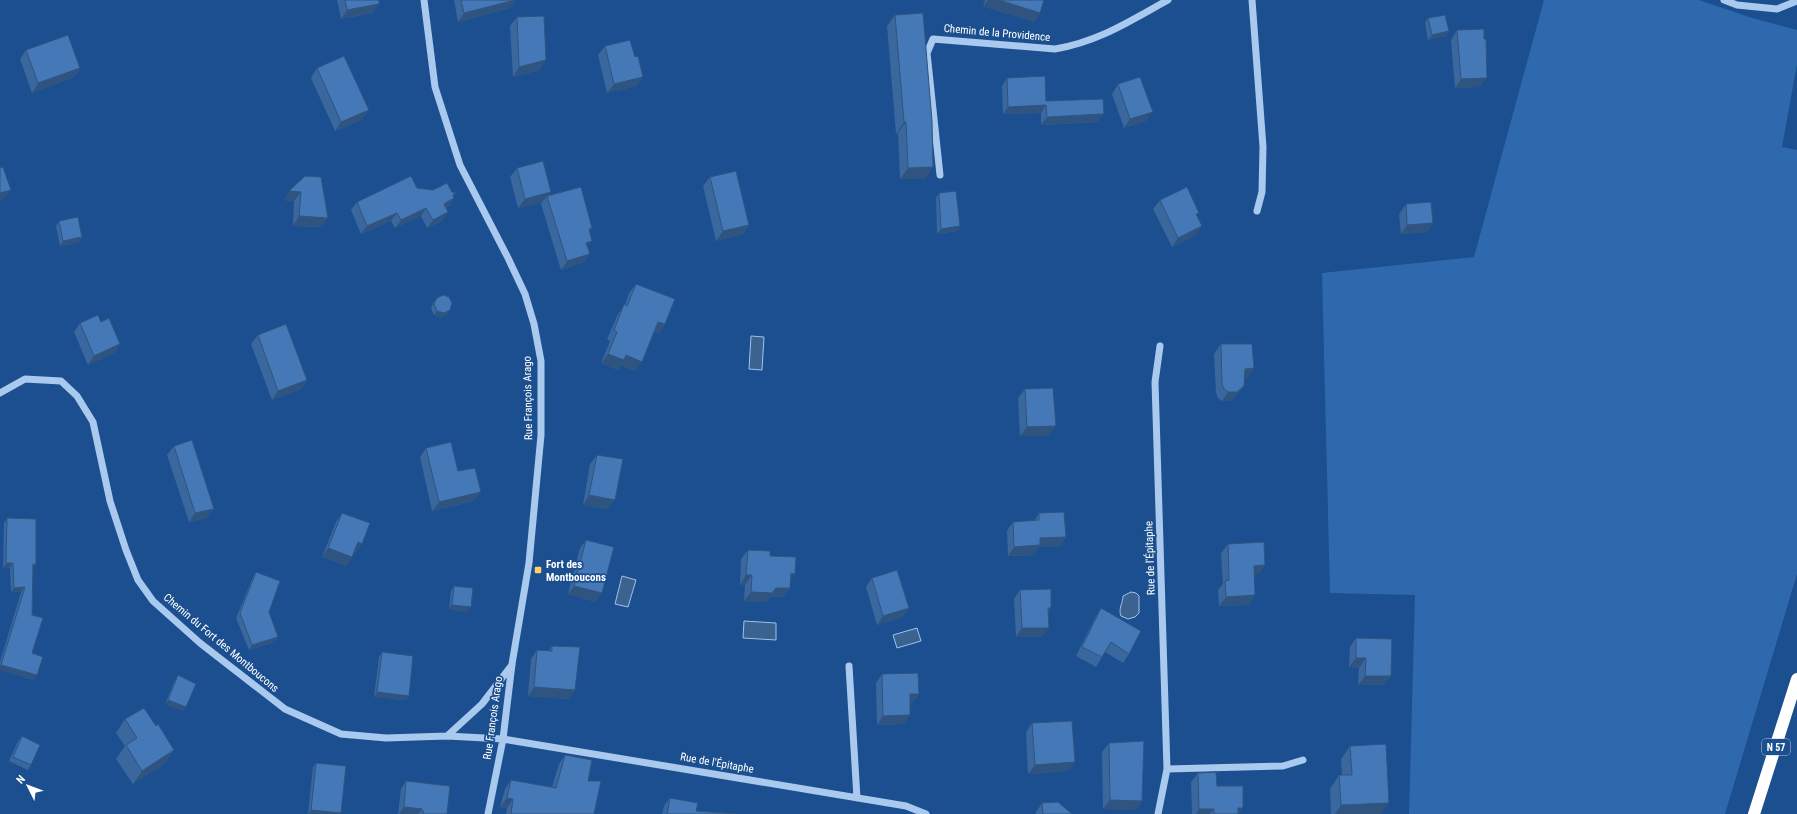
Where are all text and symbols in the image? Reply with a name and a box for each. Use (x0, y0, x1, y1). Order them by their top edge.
street label: Chemin de la Providence (943, 22, 1051, 44)
street label: Rue François Arago (521, 355, 535, 440)
street label: Rue de l'Épitaphe (1142, 521, 1158, 595)
place label: Fort des Montboucons (546, 558, 606, 584)
marker: Fort des Montboucons (533, 565, 543, 575)
street label: Chemin du Fort des Montboucons (161, 591, 281, 695)
street label: Rue François Arago (481, 675, 505, 761)
road number: N 57 (1762, 739, 1790, 755)
street label: Rue de l'Épitaphe (679, 750, 755, 776)
north arrow (8, 766, 48, 806)
text: N (14, 773, 28, 787)

